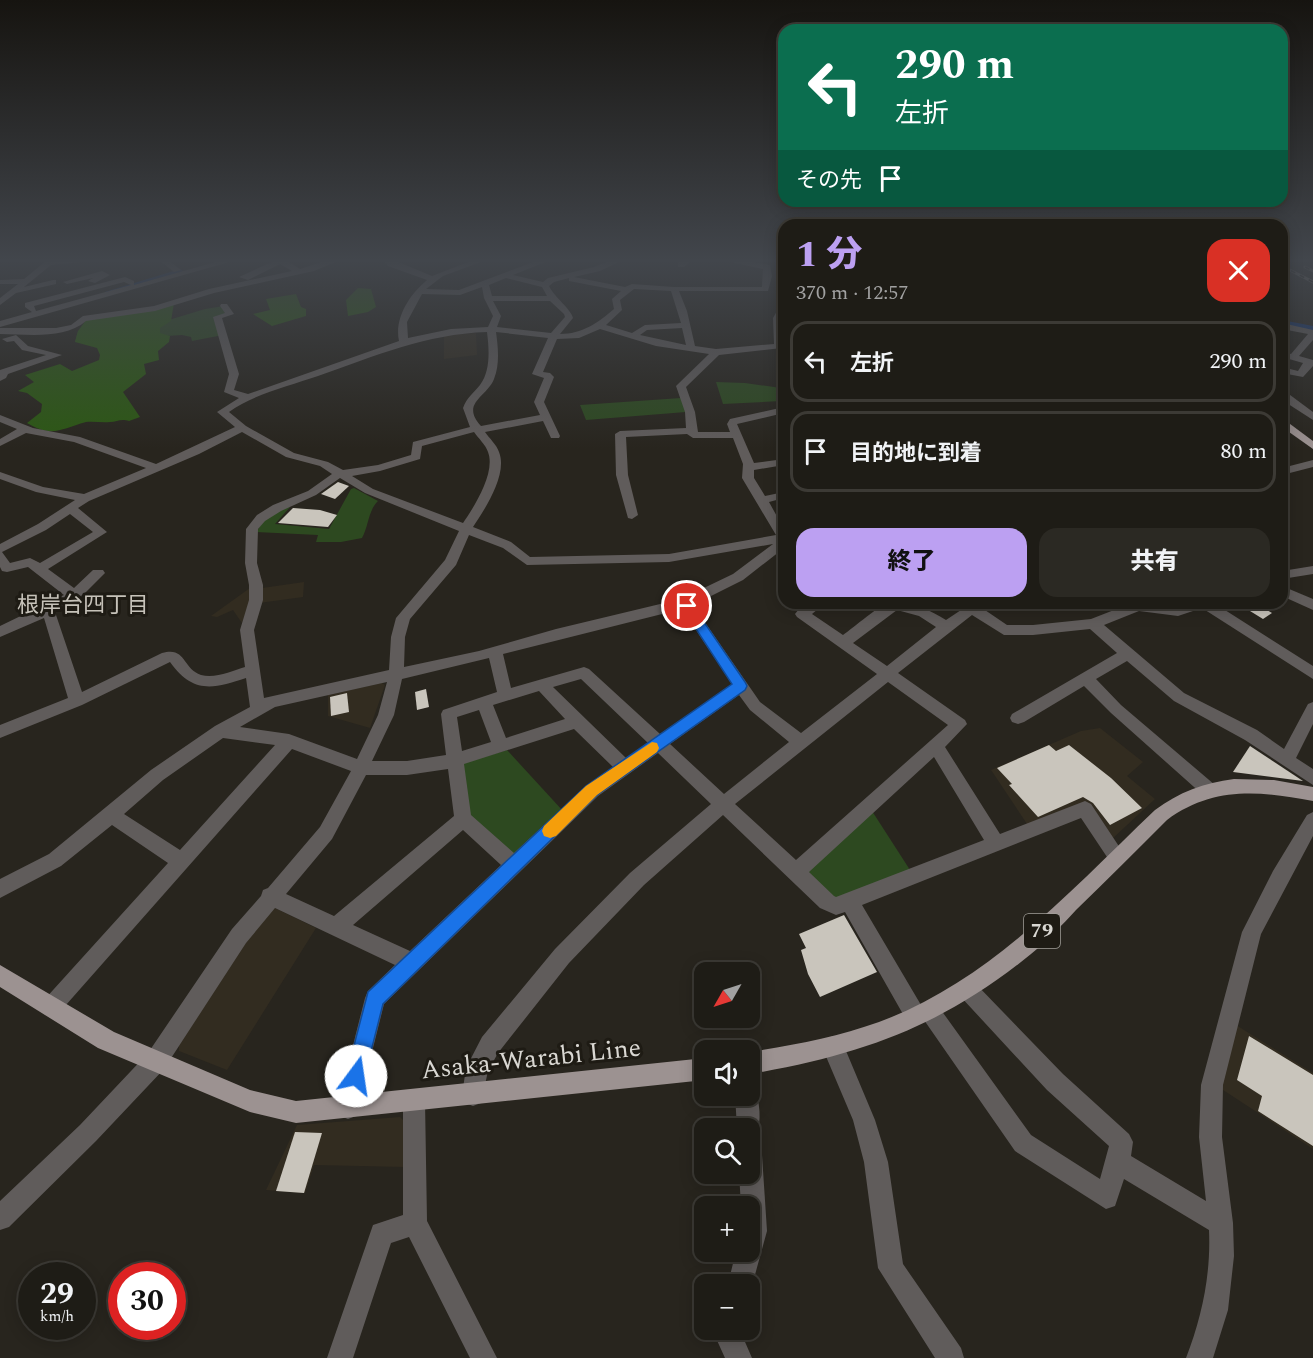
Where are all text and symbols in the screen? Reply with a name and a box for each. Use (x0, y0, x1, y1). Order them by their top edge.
text: 290 m (895, 34, 1014, 97)
icon: left (796, 48, 874, 126)
text: 左折 (895, 93, 949, 135)
icon: arrive (874, 162, 907, 195)
text: その先 (796, 164, 862, 197)
text: 1 分 (796, 228, 863, 283)
button: close (1207, 239, 1270, 302)
text: 370 m · 12:57 (796, 278, 908, 308)
icon: left (799, 345, 832, 378)
text: 290 m (1210, 345, 1267, 378)
text: 左折 (850, 347, 894, 380)
icon: arrive (799, 435, 832, 468)
text: 80 m (1221, 435, 1267, 468)
text: 目的地に到着 (850, 437, 982, 470)
button: 終了 (796, 528, 1027, 597)
button: 共有 (1039, 528, 1270, 597)
pin (661, 580, 712, 631)
district label: 根岸台四丁目 (17, 589, 149, 622)
icon: arrive (670, 589, 703, 622)
road number: 79 (1024, 914, 1060, 948)
north arrow (694, 962, 760, 1028)
map controls (694, 962, 760, 1340)
street label: Asaka-Warabi Line (419, 1028, 643, 1090)
button: sound (694, 1040, 760, 1106)
position arrow (324, 1044, 388, 1108)
button: search (694, 1118, 760, 1184)
button: + (694, 1196, 760, 1262)
speed limit sign: 30 (108, 1262, 186, 1340)
text: 29 (40, 1271, 74, 1317)
button: − (694, 1274, 760, 1340)
text: km/h (40, 1305, 74, 1328)

